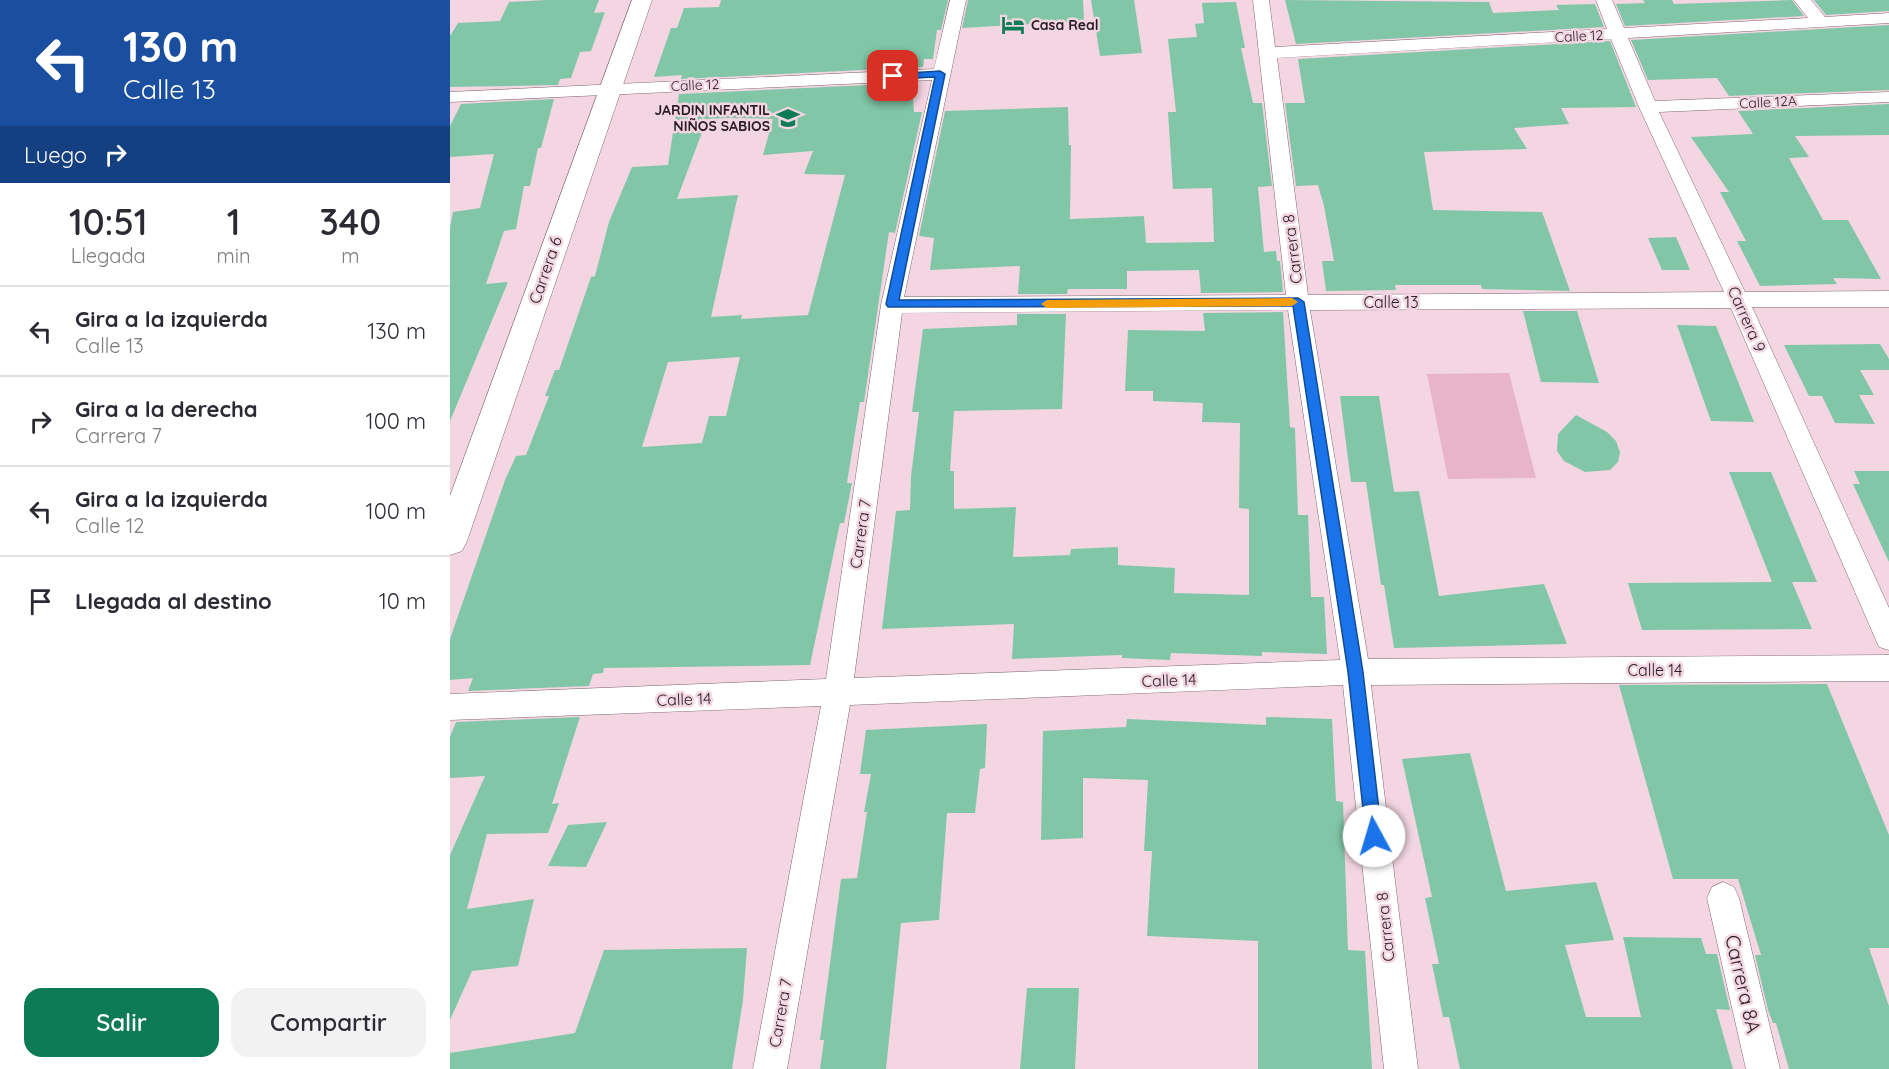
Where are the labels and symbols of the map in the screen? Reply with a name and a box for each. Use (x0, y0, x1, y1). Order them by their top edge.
hotel icon: Casa Real (1000, 12, 1026, 38)
place label: Casa Real (1031, 16, 1099, 34)
street label: Calle 12 (1554, 26, 1604, 46)
pin (867, 50, 918, 101)
street label: Calle 12 (670, 75, 720, 95)
street label: Calle 12A (1739, 92, 1797, 112)
place label: JARDIN INFANTIL NIÑOS SABIOS (655, 101, 770, 135)
school or university icon: JARDIN INFANTIL NIÑOS SABIOS (775, 105, 801, 131)
street label: Carrera 8 (1278, 213, 1306, 285)
street label: Carrera 6 (524, 233, 566, 306)
street label: Carrera 9 (1724, 283, 1770, 355)
street label: Calle 13 (1363, 292, 1419, 312)
street label: Carrera 7 (845, 498, 875, 570)
street label: Calle 14 (1628, 660, 1682, 680)
street label: Calle 14 (1141, 669, 1197, 691)
street label: Calle 14 (656, 688, 712, 710)
position arrow (1342, 804, 1406, 868)
street label: Carrera 8 (1371, 891, 1399, 963)
street label: Carrera 8A (1720, 932, 1767, 1036)
street label: Carrera 7 (764, 977, 796, 1049)

